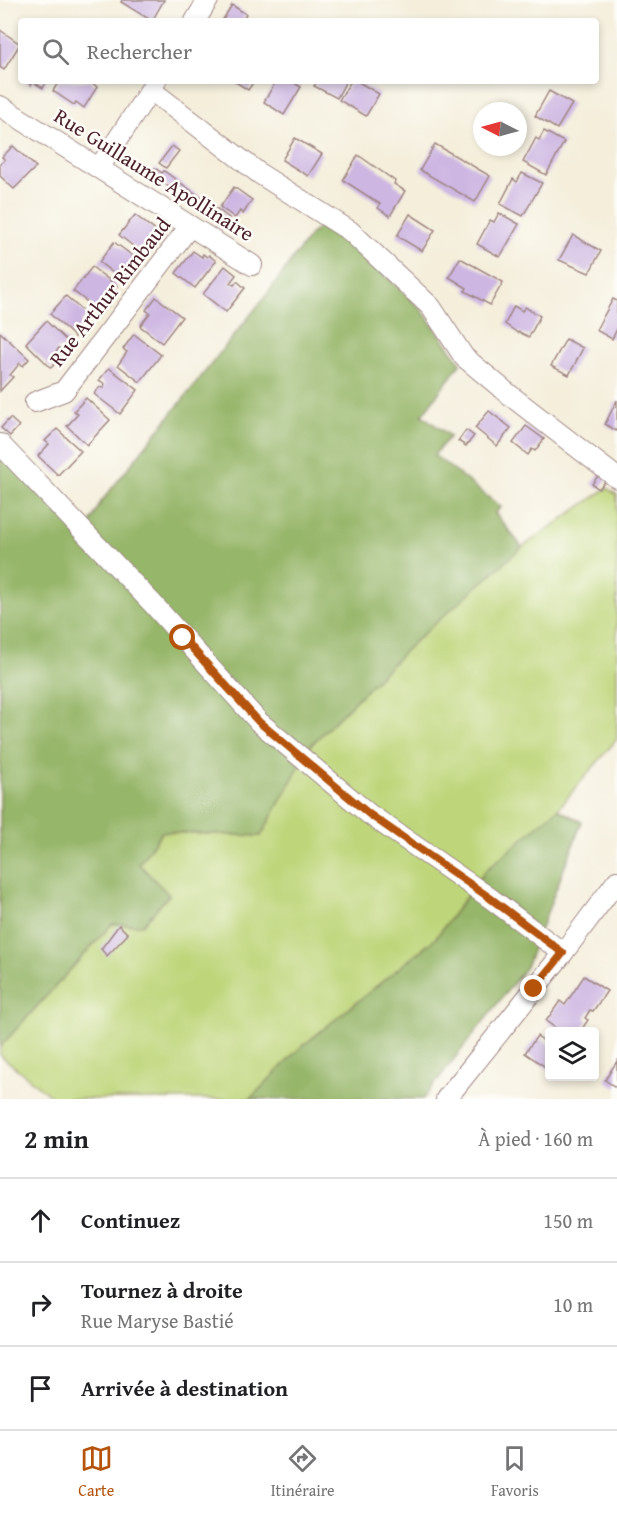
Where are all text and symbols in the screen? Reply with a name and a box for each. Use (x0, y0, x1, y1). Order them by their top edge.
search box (18, 18, 599, 84)
icon: search (39, 35, 72, 68)
text: Rechercher (87, 35, 192, 67)
street label: Rue Guillaume Apollinaire (48, 100, 260, 249)
north arrow (473, 102, 527, 156)
street label: Rue Arthur Rimbaud (41, 210, 178, 373)
route start (169, 624, 195, 650)
route end (520, 975, 546, 1001)
map controls (545, 1027, 599, 1081)
button: layers (545, 1027, 599, 1081)
text: 2 min (24, 1119, 89, 1158)
text: À pied · 160 m (478, 1124, 593, 1153)
icon: ahead (24, 1204, 57, 1237)
text: Continuez (81, 1204, 180, 1236)
text: 150 m (543, 1206, 593, 1235)
text: Tournez à droite (81, 1274, 243, 1306)
icon: right (24, 1288, 57, 1321)
text: 10 m (553, 1290, 593, 1319)
text: Rue Maryse Bastié (81, 1306, 234, 1335)
icon: arrive (24, 1372, 57, 1405)
text: Arrivée à destination (81, 1372, 288, 1404)
tab: Carte (78, 1442, 114, 1502)
tab: Itinéraire (271, 1442, 335, 1502)
tab: Favoris (491, 1442, 539, 1502)

